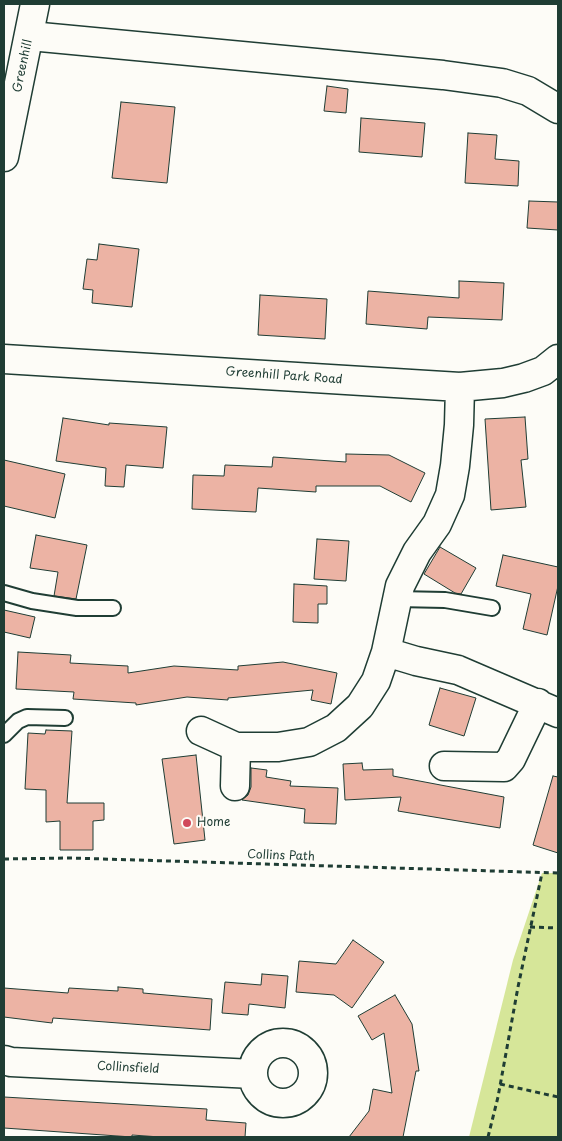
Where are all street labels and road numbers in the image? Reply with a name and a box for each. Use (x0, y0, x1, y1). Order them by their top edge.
street label: Greenhill (10, 38, 36, 94)
street label: Greenhill Park Road (225, 365, 343, 387)
street label: Collins Path (247, 848, 315, 864)
street label: Collinsfield (96, 1059, 160, 1077)

